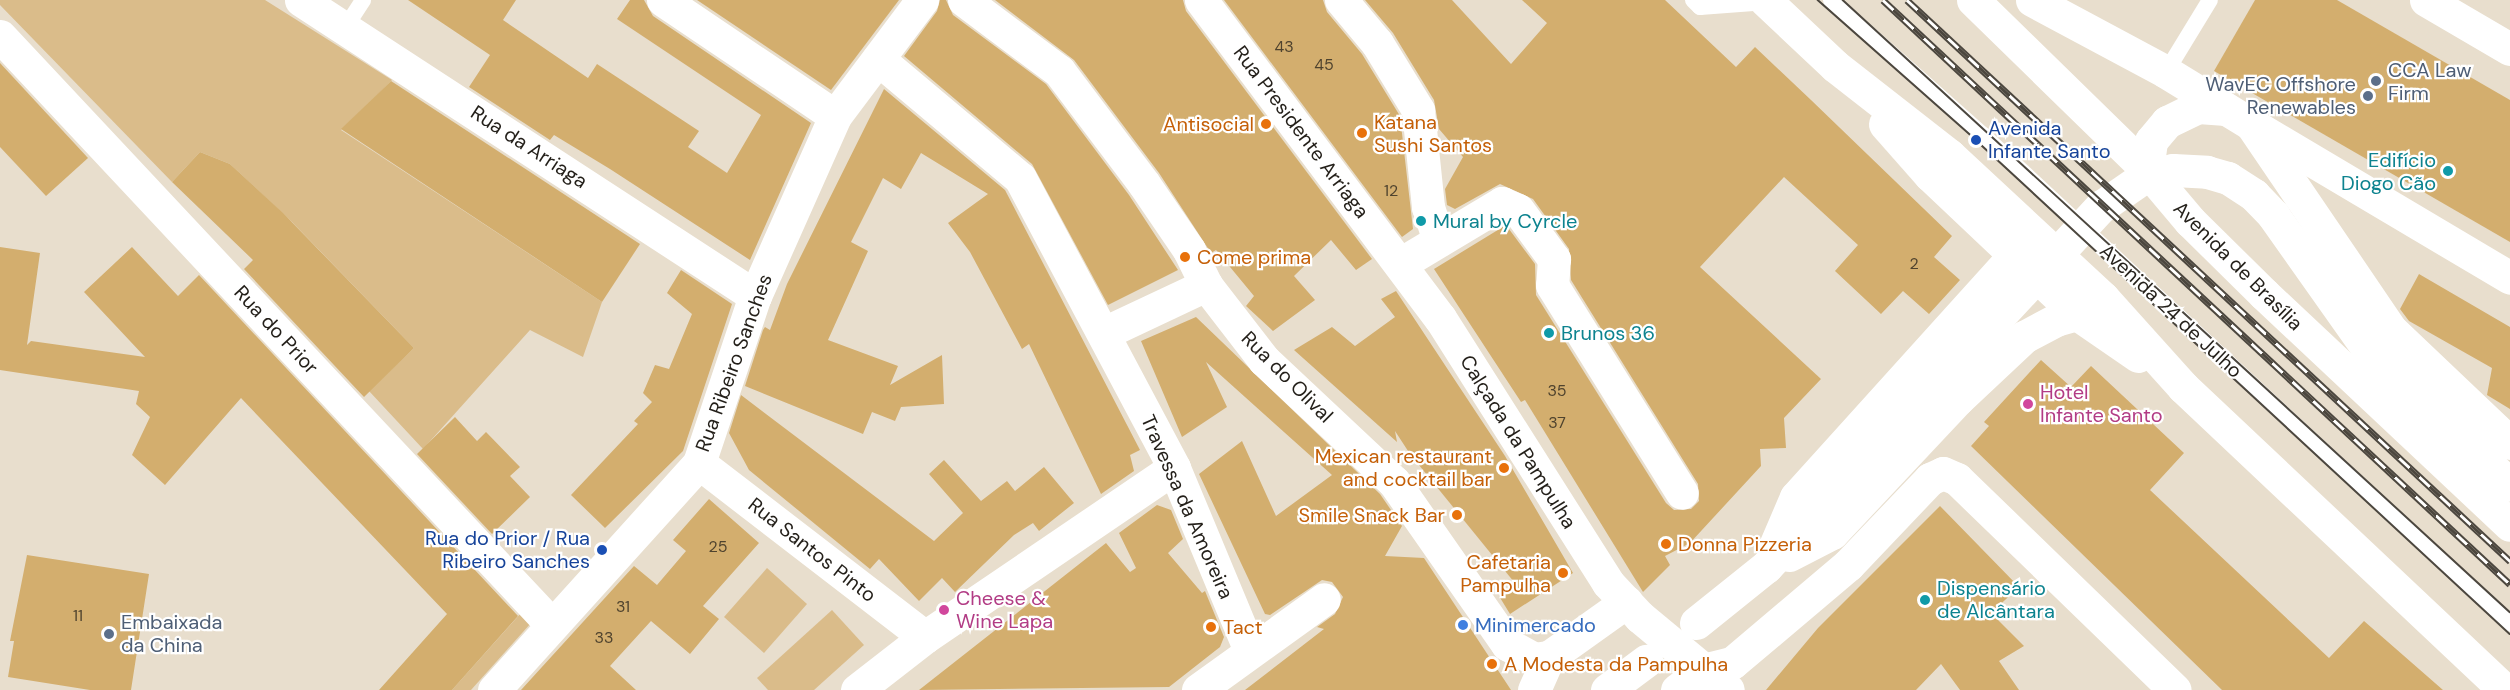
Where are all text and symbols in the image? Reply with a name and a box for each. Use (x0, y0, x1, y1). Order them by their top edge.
house number: 43 (1274, 37, 1294, 57)
street label: Rua Presidente Arriaga (1228, 41, 1374, 223)
house number: 45 (1314, 55, 1334, 75)
place label: CCA Law Firm (2388, 58, 2471, 105)
place label: WavEC Offshore Renewables (2205, 72, 2356, 119)
marker: CCA Law Firm (2369, 74, 2383, 88)
marker: WavEC Offshore Renewables (2361, 89, 2375, 103)
street label: Rua da Arriaga (466, 100, 592, 194)
place label: Katana Sushi Santos (1374, 110, 1492, 157)
place label: Antisocial (1163, 112, 1254, 136)
place label: Avenida Infante Santo (1988, 116, 2111, 163)
marker: Antisocial (1259, 117, 1273, 131)
marker: Katana Sushi Santos (1355, 126, 1369, 140)
marker: Avenida Infante Santo (1969, 133, 1983, 147)
place label: Edifício Diogo Cão (2341, 148, 2436, 195)
marker: Edifício Diogo Cão (2441, 164, 2455, 178)
house number: 12 (1384, 181, 1398, 201)
street label: Avenida de Brasília (2168, 196, 2308, 336)
place label: Mural by Cyrcle (1433, 209, 1577, 233)
marker: Mural by Cyrcle (1414, 214, 1428, 228)
street label: Avenida 24 de Julho (2095, 239, 2247, 383)
place label: Come prima (1197, 245, 1311, 269)
marker: Come prima (1178, 250, 1192, 264)
house number: 2 (1909, 254, 1919, 274)
street label: Rua Ribeiro Sanches (691, 271, 777, 455)
street label: Rua do Prior (229, 281, 323, 379)
place label: Brunos 36 (1561, 321, 1655, 345)
street label: Rua do Olival (1236, 326, 1338, 428)
marker: Brunos 36 (1542, 326, 1556, 340)
street label: Calçada da Pampulha (1455, 351, 1581, 533)
place label: Hotel Infante Santo (2040, 380, 2163, 427)
house number: 35 (1547, 381, 1567, 401)
marker: Hotel Infante Santo (2021, 397, 2035, 411)
street label: Travessa da Amoreira (1136, 411, 1238, 603)
house number: 37 (1548, 413, 1566, 433)
place label: Mexican restaurant and cocktail bar (1315, 444, 1492, 491)
marker: Mexican restaurant and cocktail bar (1497, 461, 1511, 475)
street label: Rua Santos Pinto (743, 493, 881, 607)
place label: Smile Snack Bar (1299, 503, 1445, 527)
marker: Smile Snack Bar (1450, 508, 1464, 522)
place label: Rua do Prior / Rua Ribeiro Sanches (425, 526, 590, 573)
place label: Donna Pizzeria (1678, 532, 1812, 556)
house number: 25 (709, 537, 727, 557)
marker: Donna Pizzeria (1659, 537, 1673, 551)
marker: Rua do Prior / Rua Ribeiro Sanches (595, 543, 609, 557)
place label: Cafetaria Pampulha (1460, 550, 1551, 597)
marker: Cafetaria Pampulha (1556, 566, 1570, 580)
place label: Dispensário de Alcântara (1937, 576, 2055, 623)
place label: Cheese & Wine Lapa (956, 586, 1053, 633)
marker: Dispensário de Alcântara (1918, 593, 1932, 607)
house number: 31 (616, 597, 630, 617)
marker: Cheese & Wine Lapa (937, 603, 951, 617)
house number: 11 (73, 606, 83, 626)
place label: Embaixada da China (121, 610, 222, 657)
place label: Minimercado (1475, 613, 1596, 637)
place label: Tact (1223, 615, 1263, 639)
marker: Minimercado (1456, 618, 1470, 632)
marker: Tact (1204, 620, 1218, 634)
marker: Embaixada da China (102, 627, 116, 641)
house number: 33 (595, 628, 613, 648)
place label: A Modesta da Pampulha (1504, 652, 1728, 676)
marker: A Modesta da Pampulha (1485, 657, 1499, 671)

